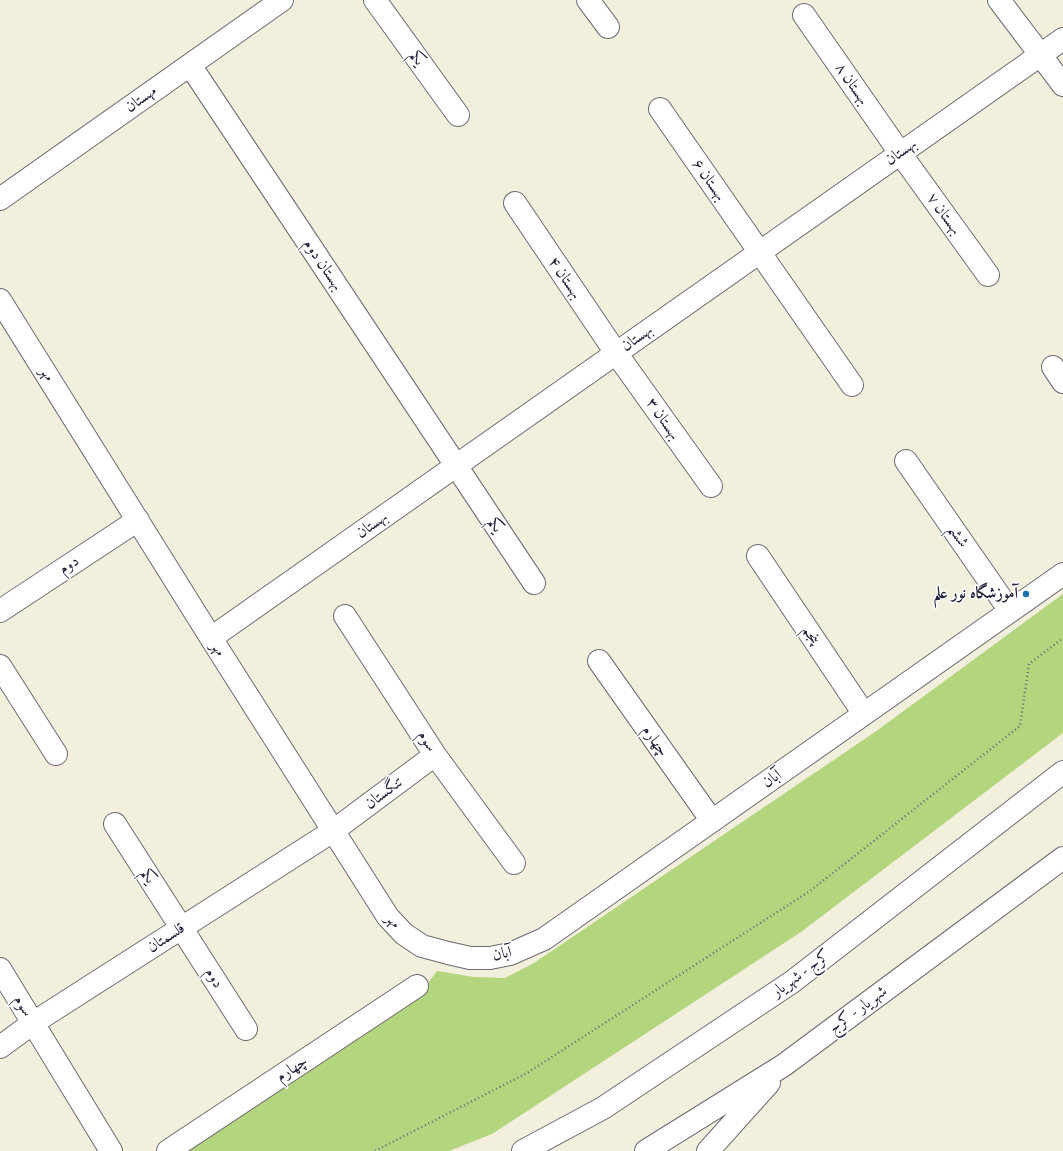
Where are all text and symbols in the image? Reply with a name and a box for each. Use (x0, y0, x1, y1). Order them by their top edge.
street label: یکم (405, 47, 429, 69)
street label: بهستان ۸ (831, 59, 873, 109)
street label: مهستان (121, 81, 161, 117)
street label: بهستان (881, 134, 921, 170)
street label: بهستان ۶ (688, 155, 730, 205)
street label: بهستان ۷ (922, 189, 966, 239)
street label: بهستان دوم (299, 235, 347, 295)
street label: بهستان ۴ (544, 253, 586, 303)
street label: بهستان (617, 320, 657, 356)
street label: مهر (35, 363, 59, 385)
street label: بهستان ۳ (642, 394, 684, 444)
street label: بهستان (352, 507, 392, 543)
street label: یکم (483, 514, 507, 536)
street label: ششم (943, 521, 973, 551)
street label: دوم (55, 551, 83, 579)
place label: آموزشگاه نور علم (933, 584, 1018, 604)
marker: آموزشگاه نور علم (1021, 589, 1031, 599)
street label: پنجم (798, 622, 824, 648)
street label: مهر (206, 638, 230, 660)
street label: چهارم (637, 722, 673, 760)
street label: سوم (413, 727, 441, 755)
street label: آبان (759, 766, 785, 792)
street label: تنگستان (361, 772, 407, 814)
street label: یکم (136, 865, 160, 887)
street label: مهر (381, 909, 405, 933)
street label: قلسمتان (144, 919, 188, 957)
street label: آبان (491, 943, 513, 965)
street label: کرج - شهریار (768, 946, 834, 1002)
street label: دوم (200, 964, 228, 992)
street label: شهریار - کرج (825, 982, 891, 1038)
street label: سوم (9, 992, 37, 1020)
street label: چهارم (273, 1052, 311, 1086)

